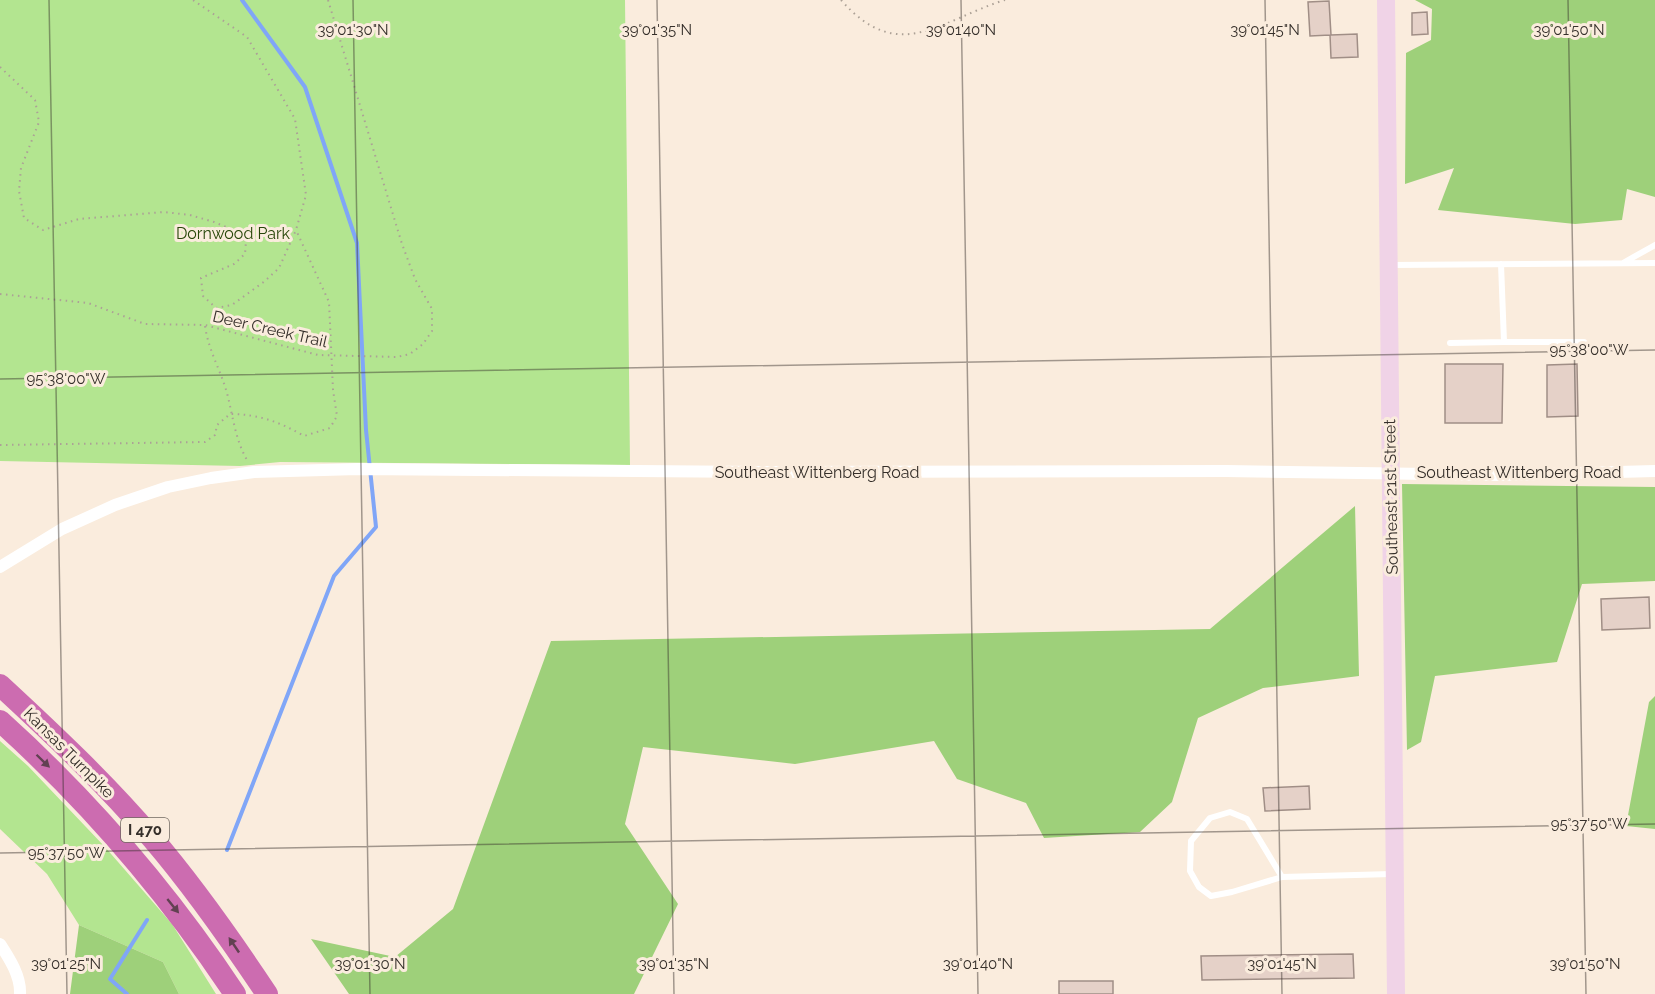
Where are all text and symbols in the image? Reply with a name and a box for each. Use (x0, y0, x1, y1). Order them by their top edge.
text: 39°01'30"N (317, 21, 389, 39)
text: 39°01'35"N (622, 21, 692, 39)
text: 39°01'40"N (926, 21, 996, 39)
text: 39°01'45"N (1230, 21, 1300, 39)
text: 39°01'50"N (1533, 21, 1605, 39)
park label: Dornwood Park (176, 224, 291, 243)
street label: Deer Creek Trail (211, 307, 330, 352)
text: 95°38'00"W (1550, 341, 1629, 359)
text: 95°38'00"W (27, 370, 106, 388)
street label: Southeast 21st Street (1380, 419, 1402, 575)
street label: Southeast Wittenberg Road (715, 463, 919, 482)
street label: Southeast Wittenberg Road (1417, 463, 1621, 482)
street label: Kansas Turnpike (20, 704, 118, 802)
one-way arrow (35, 754, 50, 767)
text: 95°37'50"W (1551, 815, 1628, 833)
road number: I 470 (121, 818, 169, 842)
text: 95°37'50"W (28, 844, 105, 862)
one-way arrow (166, 898, 179, 914)
one-way arrow (228, 938, 240, 954)
text: 39°01'25"N (31, 955, 101, 973)
text: 39°01'30"N (334, 955, 406, 973)
text: 39°01'35"N (639, 955, 709, 973)
text: 39°01'40"N (943, 955, 1013, 973)
text: 39°01'45"N (1247, 955, 1317, 973)
text: 39°01'50"N (1549, 955, 1621, 973)

